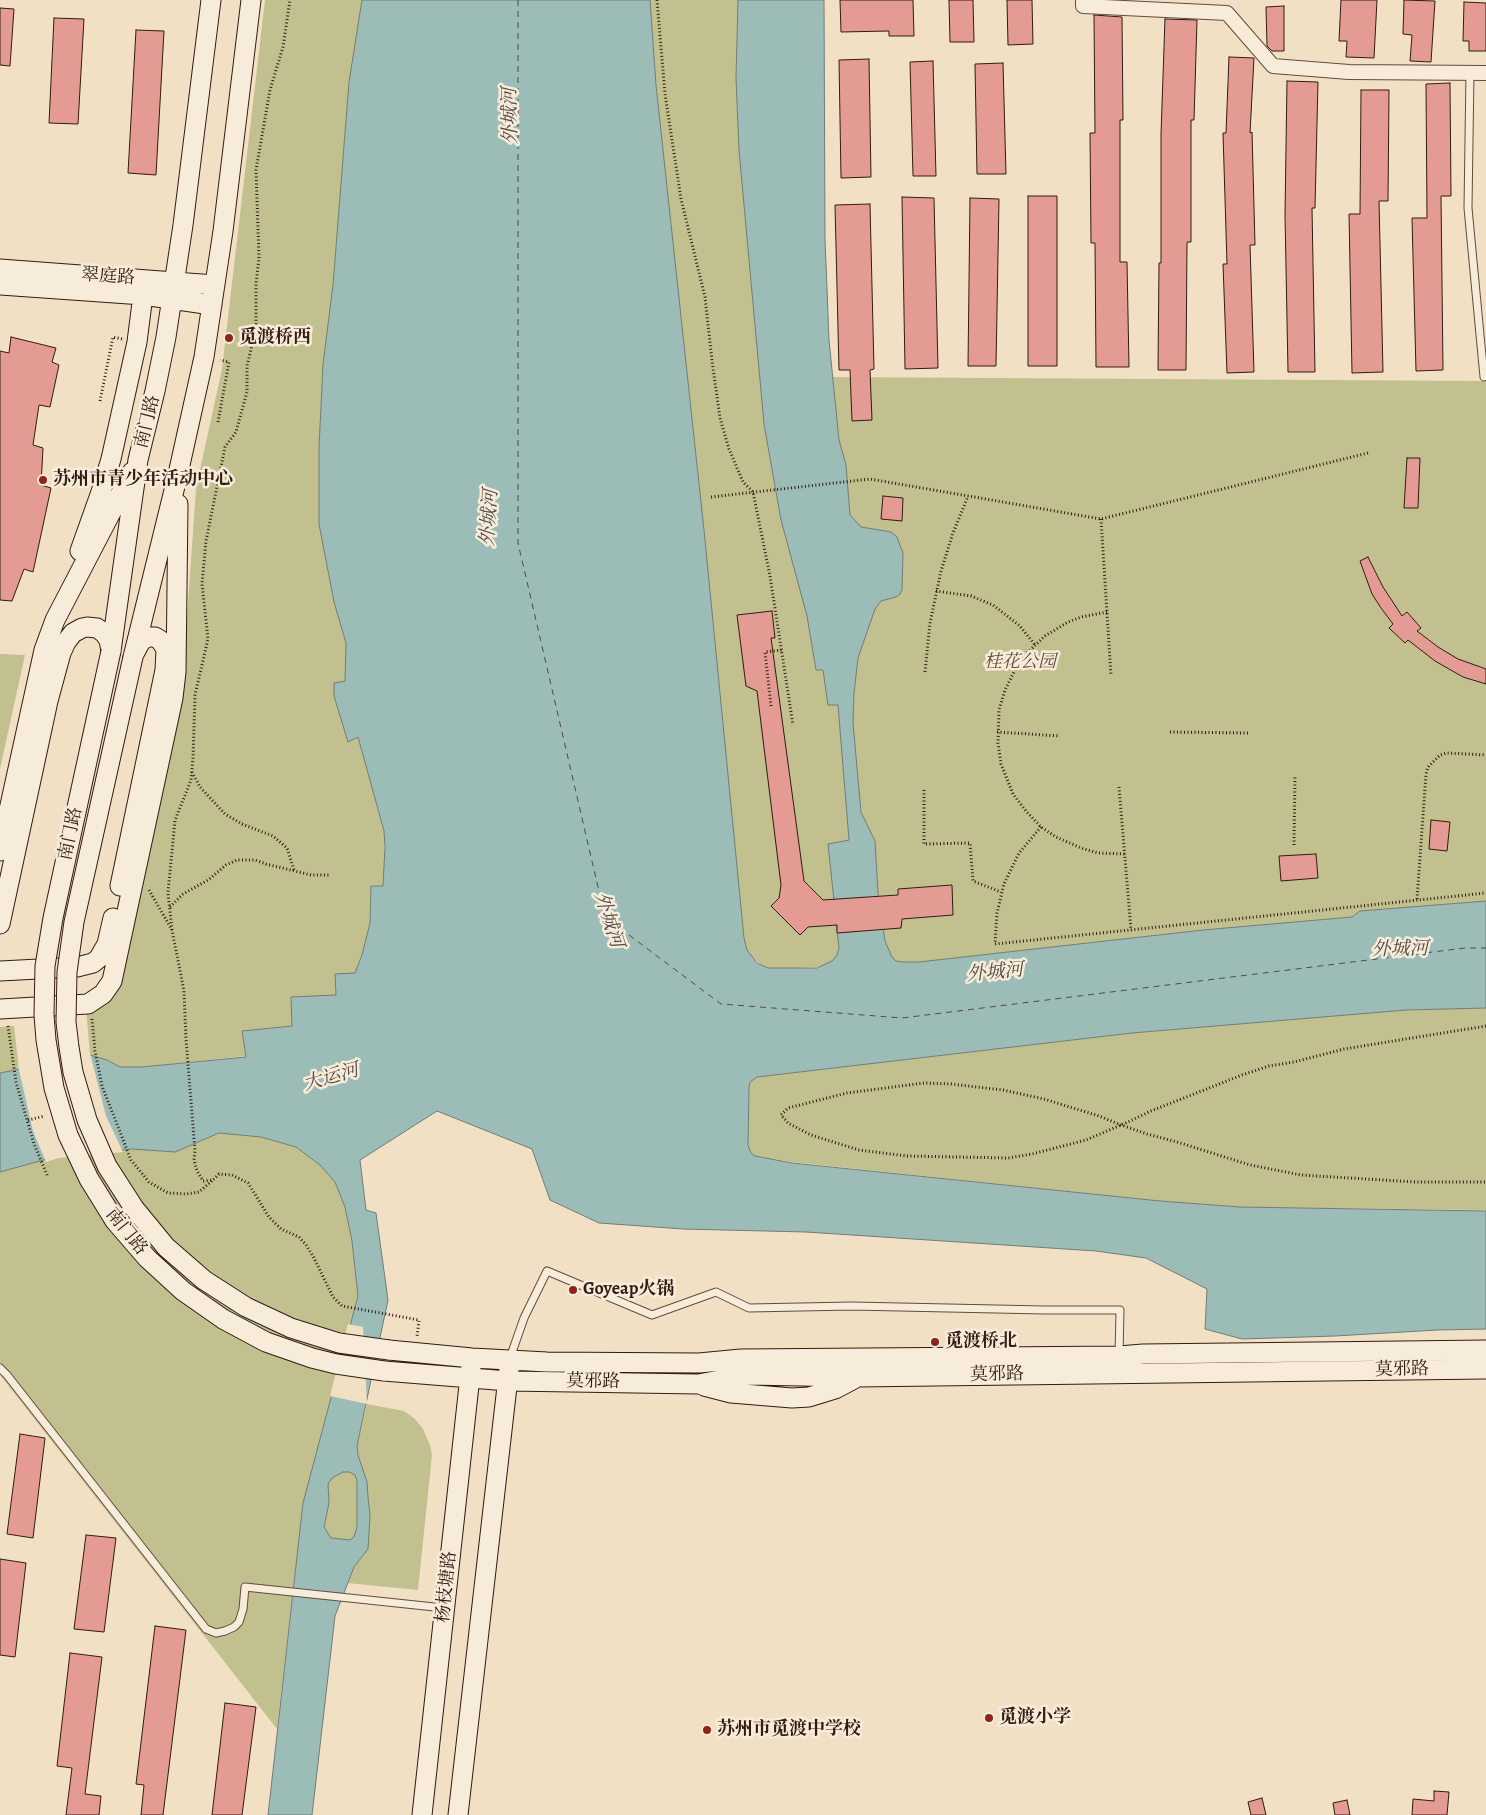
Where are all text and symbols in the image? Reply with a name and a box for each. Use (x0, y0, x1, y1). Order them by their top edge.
water label: 外城河 (499, 87, 523, 145)
street label: 翠庭路 (80, 264, 136, 290)
place label: 觅渡桥西 (239, 327, 311, 349)
marker: 觅渡桥西 (223, 332, 235, 344)
street label: 南门路 (131, 393, 165, 451)
place label: 苏州市青少年活动中心 (53, 469, 233, 491)
marker: 苏州市青少年活动中心 (37, 474, 49, 486)
water label: 外城河 (477, 489, 503, 547)
park label: 桂花公园 (984, 652, 1056, 674)
street label: 南门路 (55, 805, 87, 863)
water label: 外城河 (588, 889, 628, 951)
water label: 外城河 (1371, 938, 1429, 962)
water label: 外城河 (966, 959, 1024, 987)
water label: 大运河 (300, 1059, 362, 1097)
street label: 南门路 (101, 1204, 151, 1260)
place label: Goyeap火锅 (583, 1279, 674, 1301)
marker: Goyeap火锅 (567, 1284, 579, 1296)
place label: 觅渡桥北 (945, 1331, 1017, 1353)
marker: 觅渡桥北 (929, 1336, 941, 1348)
street label: 莫邪路 (1375, 1359, 1429, 1381)
street label: 莫邪路 (970, 1364, 1024, 1386)
street label: 莫邪路 (566, 1371, 620, 1393)
street label: 杨枝塘路 (432, 1550, 462, 1624)
place label: 觅渡小学 (999, 1707, 1071, 1729)
marker: 觅渡小学 (983, 1712, 995, 1724)
place label: 苏州市觅渡中学校 (717, 1719, 861, 1741)
marker: 苏州市觅渡中学校 (701, 1724, 713, 1736)

